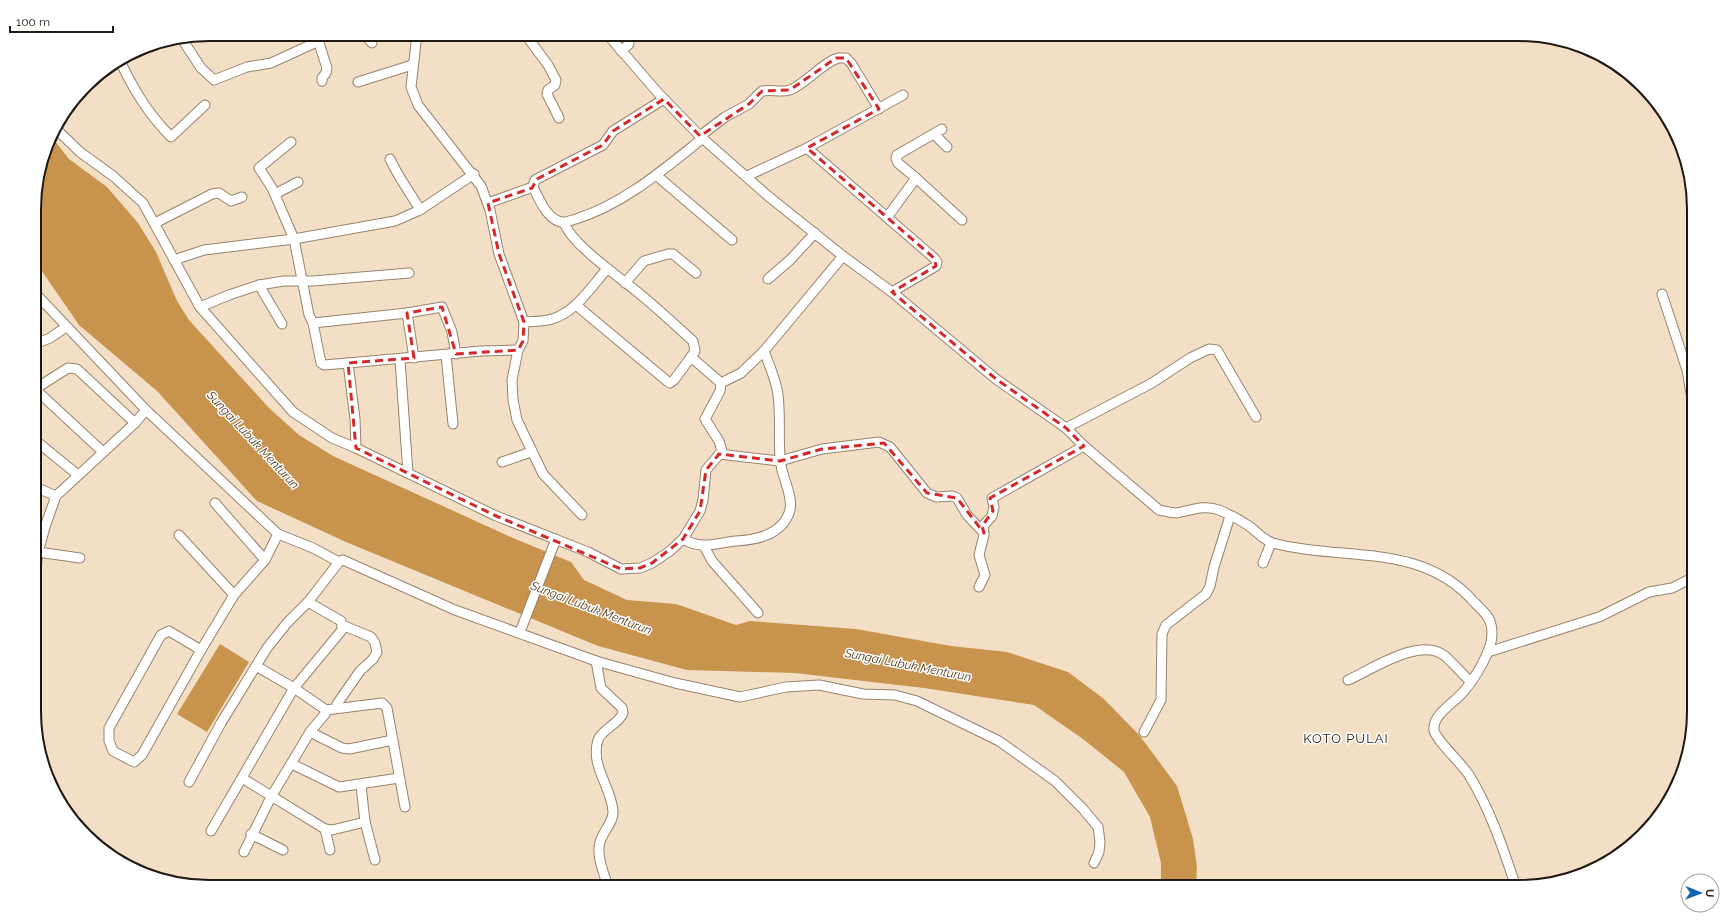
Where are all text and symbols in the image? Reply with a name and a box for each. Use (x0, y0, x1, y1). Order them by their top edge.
scale bar (10, 8, 113, 34)
text: 100 m (16, 15, 50, 29)
water label: Sungai Lubuk Menturun (203, 388, 302, 492)
water label: Sungai Lubuk Menturun (528, 578, 654, 638)
water label: Sungai Lubuk Menturun (843, 646, 973, 684)
district label: KOTO PULAI (1303, 731, 1389, 746)
north arrow (1680, 873, 1720, 913)
text: U (1703, 889, 1716, 897)

